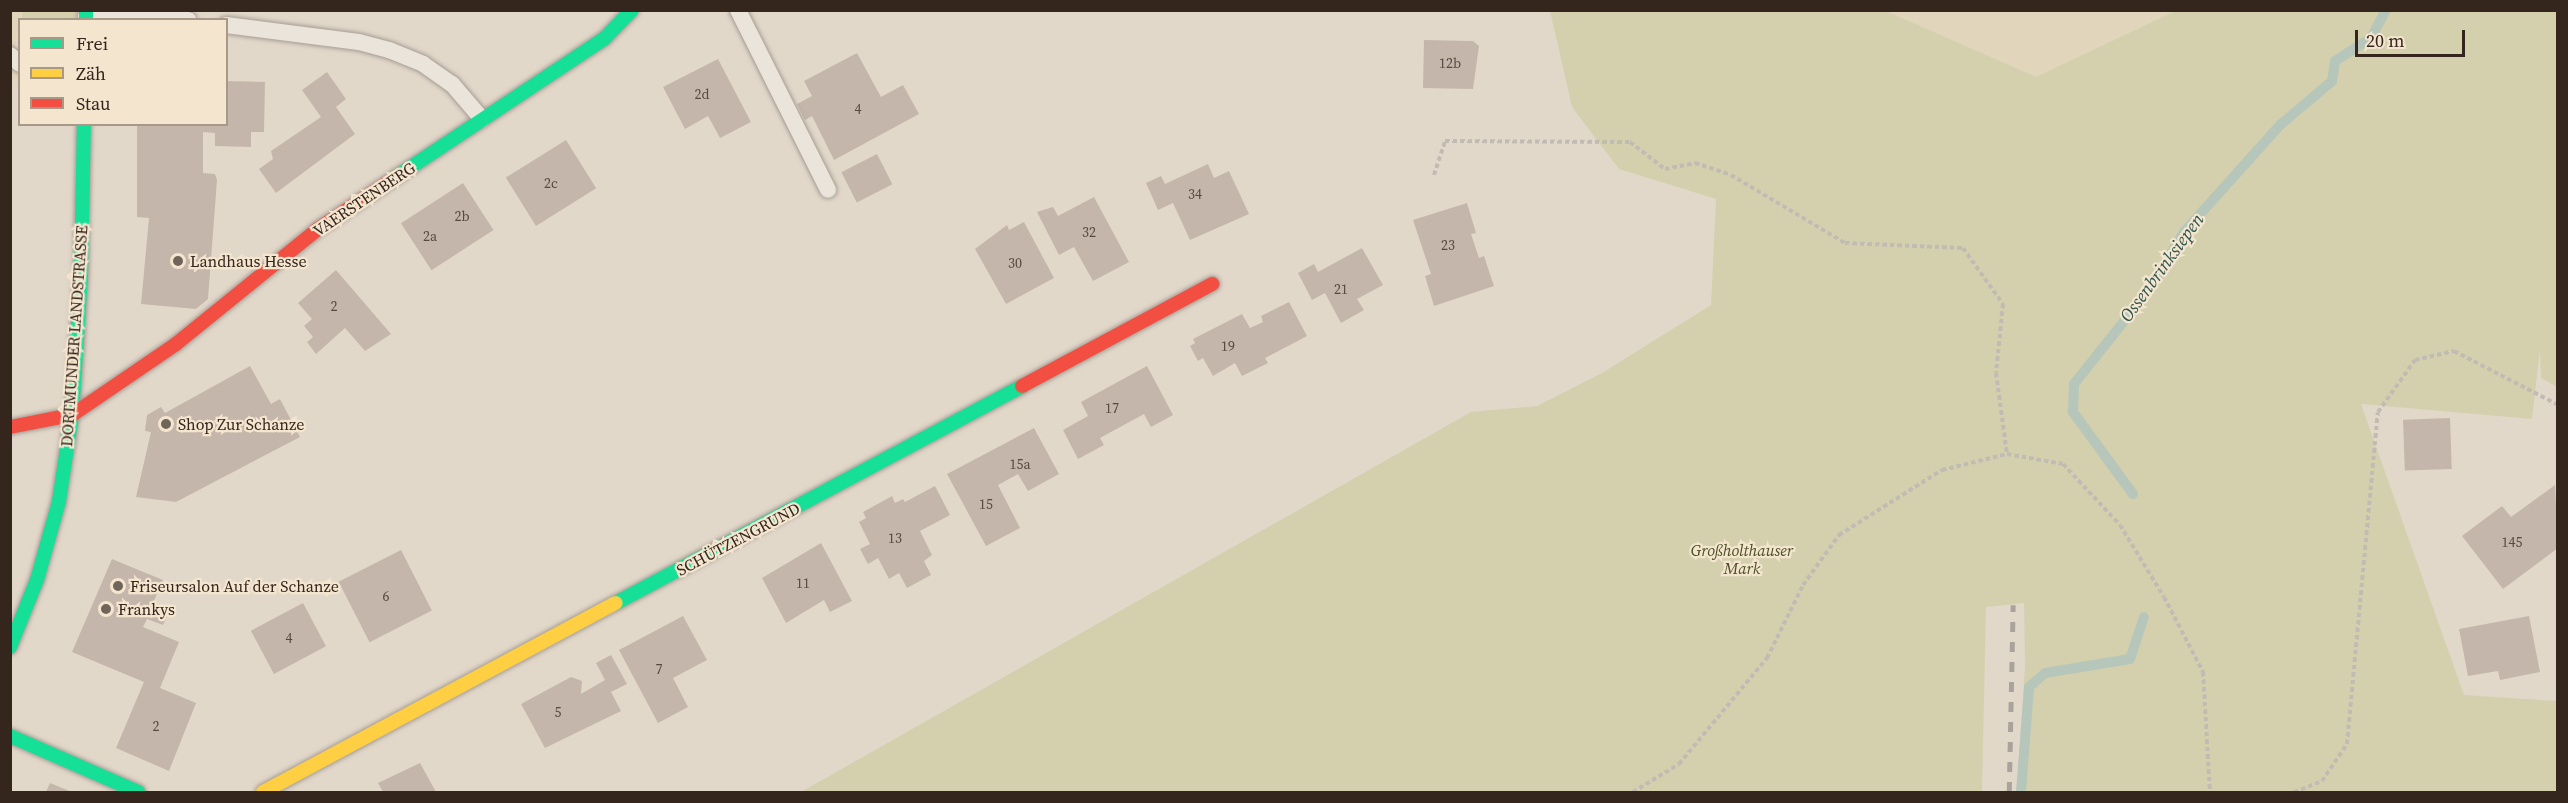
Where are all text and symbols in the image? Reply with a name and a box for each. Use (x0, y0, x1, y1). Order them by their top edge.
legend (18, 18, 228, 126)
scale bar (2358, 18, 2468, 56)
text: 20 m (2366, 28, 2404, 53)
text: Frei (76, 31, 108, 56)
house number: 12b (1439, 55, 1461, 71)
text: Zäh (76, 61, 106, 86)
house number: 2d (695, 86, 709, 102)
text: Stau (76, 91, 111, 116)
house number: 4 (855, 101, 861, 117)
street label: VAERSTENBERG (309, 158, 419, 240)
house number: 2c (544, 175, 558, 191)
house number: 34 (1188, 186, 1202, 202)
house number: 2b (454, 208, 470, 224)
water label: Ossenbrinksiepen (2116, 210, 2208, 326)
house number: 32 (1082, 224, 1096, 240)
street label: DORTMUNDER LANDSTRASSE (57, 225, 91, 447)
house number: 2a (423, 228, 437, 244)
house number: 23 (1441, 237, 1455, 253)
place label: Landhaus Hesse (190, 251, 307, 271)
marker: Landhaus Hesse (171, 254, 185, 268)
house number: 30 (1008, 255, 1022, 271)
house number: 21 (1334, 281, 1348, 297)
house number: 2 (331, 298, 337, 314)
house number: 19 (1221, 338, 1235, 354)
house number: 17 (1105, 400, 1119, 416)
place label: Shop Zur Schanze (178, 414, 304, 434)
marker: Shop Zur Schanze (159, 417, 173, 431)
house number: 15a (1009, 456, 1031, 472)
house number: 15 (979, 496, 993, 512)
street label: SCHÜTZENGRUND (673, 498, 803, 580)
house number: 13 (888, 530, 902, 546)
house number: 145 (2502, 534, 2522, 550)
park label: Großholthauser Mark (1691, 540, 1793, 578)
house number: 11 (796, 575, 810, 591)
place label: Friseursalon Auf der Schanze (130, 576, 339, 596)
marker: Friseursalon Auf der Schanze (111, 579, 125, 593)
house number: 6 (383, 588, 389, 604)
place label: Frankys (118, 599, 175, 619)
marker: Frankys (99, 602, 113, 616)
house number: 4 (286, 630, 292, 646)
house number: 7 (656, 661, 662, 677)
house number: 5 (555, 704, 561, 720)
house number: 2 (153, 718, 159, 734)

